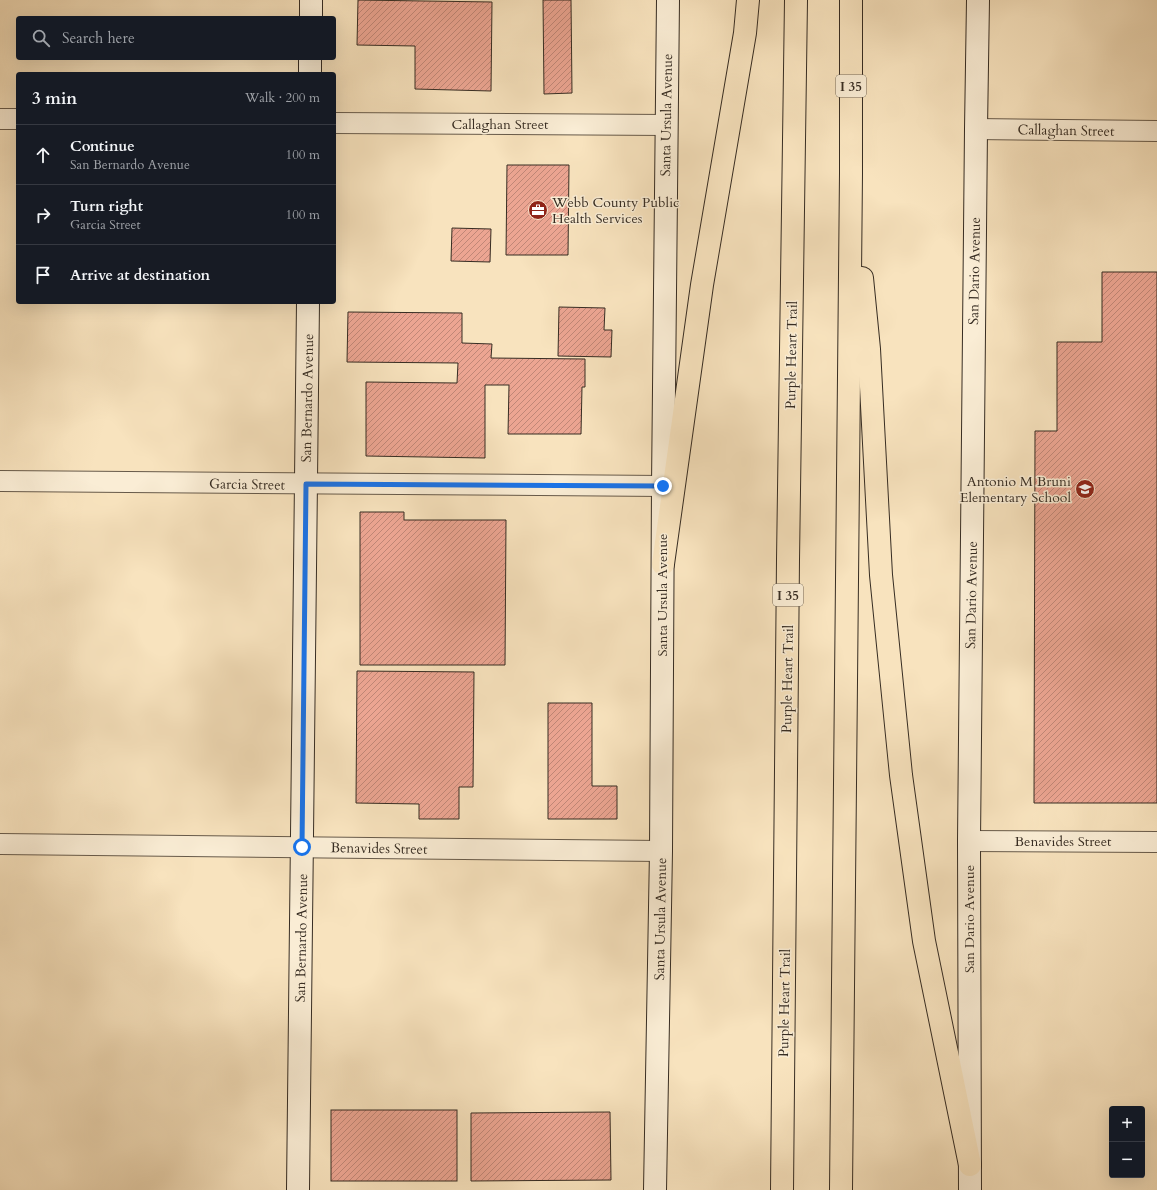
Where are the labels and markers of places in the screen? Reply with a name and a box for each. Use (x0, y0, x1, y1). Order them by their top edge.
place label: Webb County Public Health Services (551, 193, 679, 228)
office icon: Webb County Public Health Services (527, 199, 549, 221)
place label: Antonio M Bruni Elementary School (960, 472, 1071, 507)
school or university icon: Antonio M Bruni Elementary School (1074, 478, 1096, 500)

